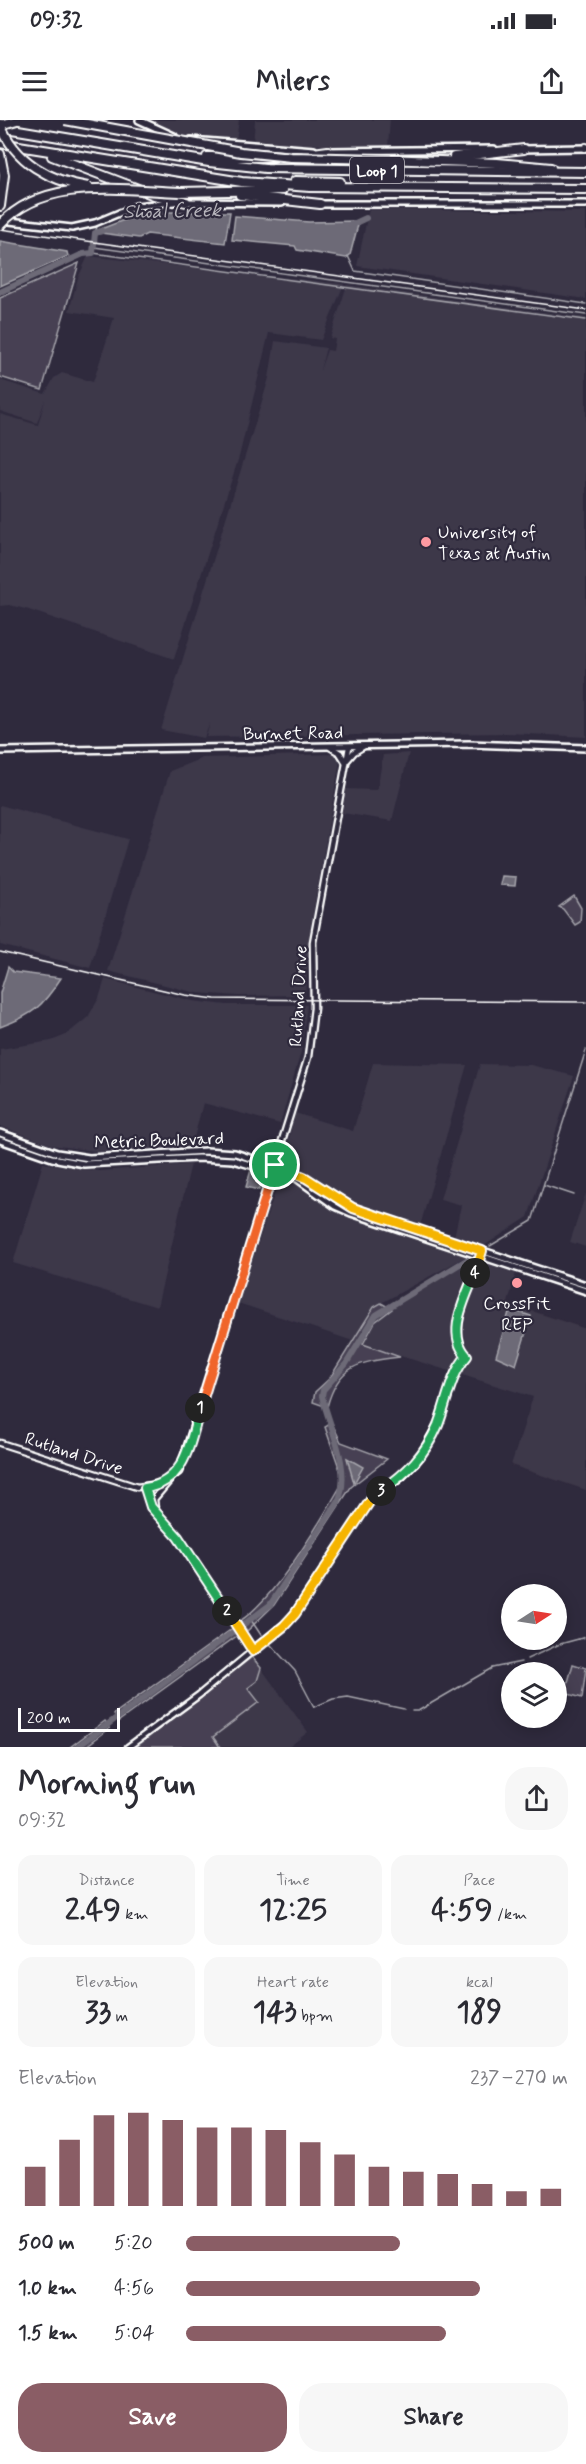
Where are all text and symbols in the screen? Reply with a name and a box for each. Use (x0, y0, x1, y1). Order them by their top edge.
text: 09:32 (30, 7, 83, 35)
text: Milers (256, 64, 330, 99)
icon: menu (18, 65, 51, 98)
icon: share (535, 65, 568, 98)
road number: Loop 1 (350, 157, 404, 183)
water label: Shoal Creek (123, 197, 223, 226)
place label: University of Texas at Austin (438, 521, 550, 566)
marker: University of Texas at Austin (419, 535, 433, 549)
street label: Burnet Road (243, 721, 343, 747)
street label: Rutland Drive (284, 945, 314, 1047)
street label: Metric Boulevard (94, 1127, 224, 1155)
pin (249, 1139, 300, 1190)
icon: arrive (258, 1148, 291, 1181)
pin: 4 (460, 1258, 490, 1288)
text: 4 (470, 1262, 480, 1283)
marker: CrossFit REP (510, 1276, 524, 1290)
place label: CrossFit REP (483, 1292, 551, 1337)
pin: 1 (185, 1393, 215, 1423)
text: 1 (196, 1397, 204, 1418)
street label: Rutland Drive (22, 1427, 126, 1481)
pin: 3 (366, 1476, 396, 1506)
text: 3 (377, 1480, 385, 1501)
north arrow (501, 1584, 567, 1650)
map controls (501, 1584, 567, 1728)
pin: 2 (212, 1596, 242, 1626)
text: 2 (223, 1600, 231, 1621)
button: layers (501, 1662, 567, 1728)
scale bar (18, 1705, 120, 1732)
text: 200 m (27, 1708, 71, 1729)
text: Morning run (18, 1762, 196, 1806)
button: share (505, 1767, 568, 1830)
text: 09:32 (18, 1807, 66, 1834)
text: Distance (79, 1870, 135, 1891)
text: Time (276, 1870, 310, 1891)
text: Pace (463, 1870, 495, 1891)
text: 2.49 (65, 1891, 121, 1930)
text: 12:25 (259, 1891, 327, 1930)
text: 4:59 (431, 1891, 493, 1930)
text: km (121, 1904, 149, 1925)
text: /km (493, 1904, 527, 1925)
text: Elevation (75, 1972, 138, 1993)
text: Heart rate (257, 1972, 329, 1993)
text: kcal (466, 1972, 493, 1993)
text: 33 (85, 1993, 111, 2032)
text: 143 (253, 1993, 297, 2032)
text: 189 (457, 1993, 502, 2032)
text: m (111, 2006, 128, 2027)
text: bpm (297, 2006, 333, 2027)
text: Elevation (18, 2065, 97, 2092)
text: 237–270 m (470, 2065, 568, 2092)
text: 500 m (18, 2230, 75, 2257)
text: 5:20 (114, 2230, 153, 2257)
text: 1.0 km (18, 2275, 77, 2302)
text: 4:56 (114, 2275, 154, 2302)
text: 1.5 km (18, 2320, 78, 2347)
text: 5:04 (114, 2320, 155, 2347)
button: Save (18, 2383, 287, 2452)
button: Share (299, 2383, 568, 2452)

